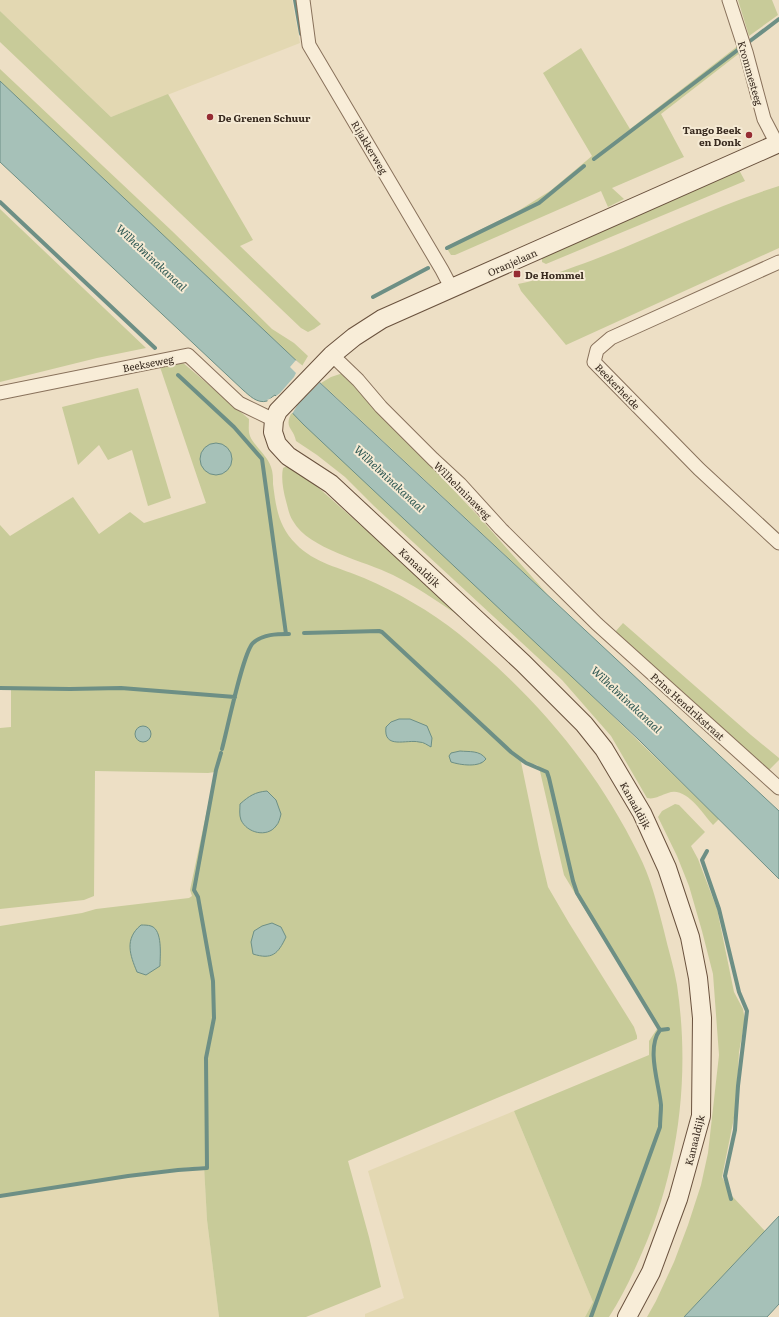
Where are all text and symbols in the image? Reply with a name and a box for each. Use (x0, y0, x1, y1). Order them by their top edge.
street label: Krommesteeg (735, 39, 767, 107)
place label: De Grenen Schuur (218, 110, 311, 125)
marker: De Grenen Schuur (205, 112, 215, 122)
street label: Rijakkerweg (348, 117, 392, 177)
place label: Tango Beek en Donk (683, 122, 741, 149)
marker: Tango Beek en Donk (744, 130, 754, 140)
water label: Wilhelminakanaal (113, 220, 192, 295)
street label: Oranjelaan (485, 244, 540, 280)
place label: De Hommel (525, 267, 584, 282)
marker: De Hommel (512, 269, 522, 279)
street label: Beekseweg (121, 351, 175, 375)
street label: Beekerheide (592, 360, 644, 412)
water label: Wilhelminakanaal (351, 441, 430, 516)
street label: Wilhelminaweg (431, 458, 496, 523)
street label: Kanaaldijk (396, 544, 445, 591)
water label: Wilhelminakanaal (588, 662, 667, 737)
street label: Prins Hendrikstraat (648, 669, 728, 743)
street label: Kanaaldijk (617, 779, 656, 832)
street label: Kanaaldijk (680, 1112, 708, 1167)

